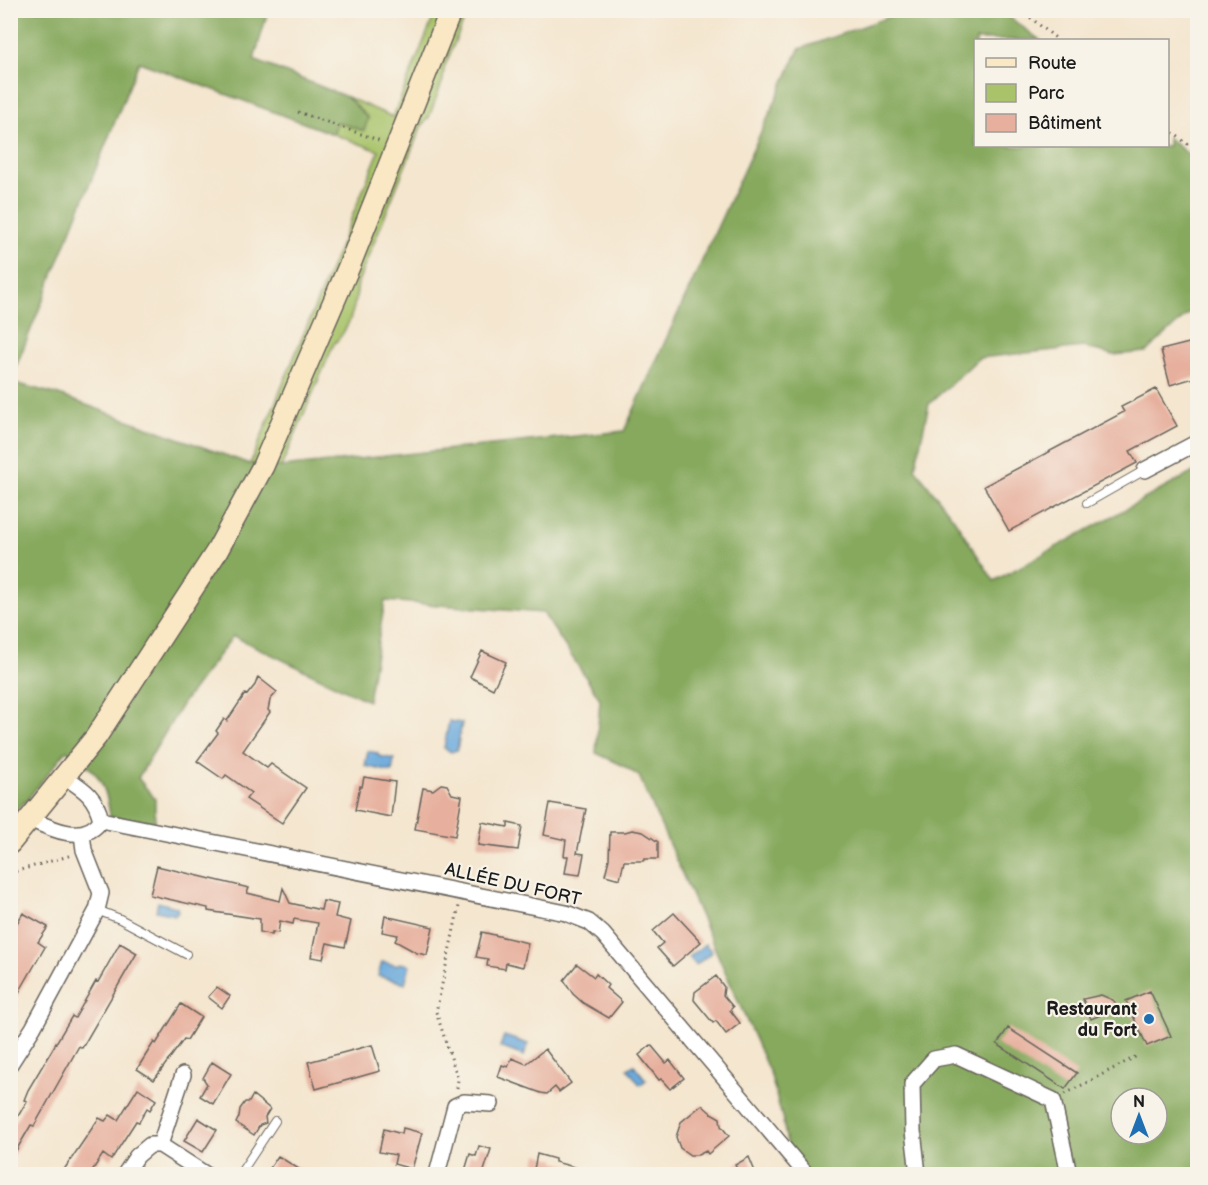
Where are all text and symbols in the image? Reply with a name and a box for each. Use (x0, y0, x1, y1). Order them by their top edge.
legend (974, 39, 1169, 147)
text: Route (1028, 53, 1077, 74)
text: Parc (1028, 83, 1065, 104)
text: Bâtiment (1028, 113, 1102, 134)
street label: ALLÉE DU FORT (443, 857, 584, 910)
place label: Restaurant du Fort (1046, 999, 1137, 1041)
marker: Restaurant du Fort (1142, 1012, 1156, 1026)
north arrow (1109, 1086, 1169, 1146)
text: N (1133, 1093, 1145, 1112)

